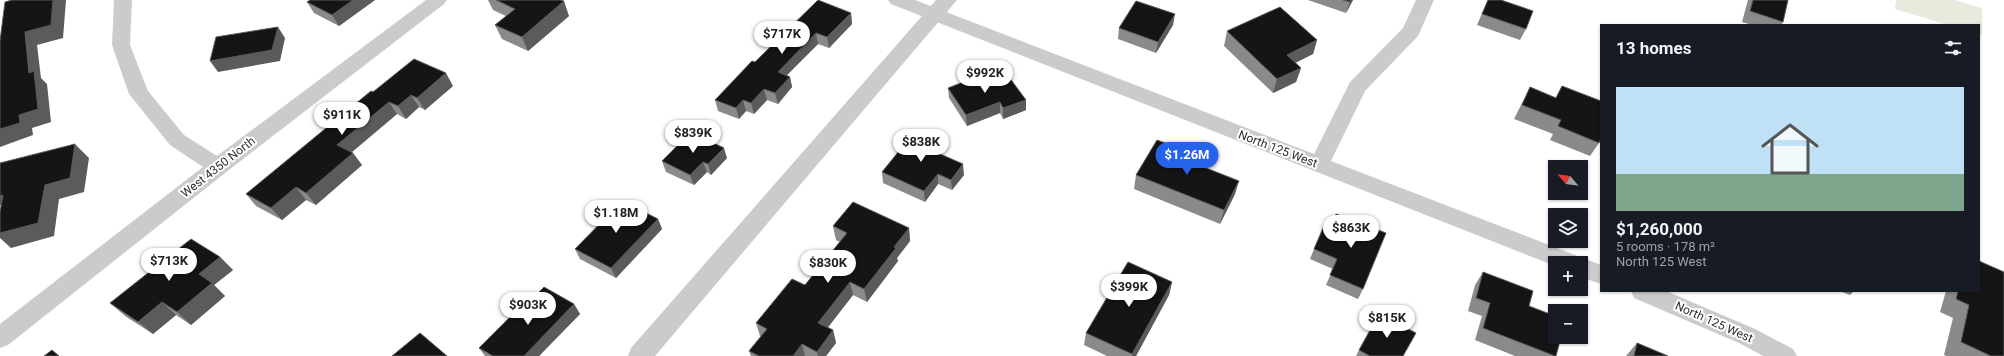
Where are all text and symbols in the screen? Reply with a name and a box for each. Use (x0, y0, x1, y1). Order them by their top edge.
pin: $717K (754, 21, 810, 55)
text: $717K (763, 26, 801, 41)
icon: filters (1942, 37, 1964, 59)
text: 13 homes (1616, 38, 1692, 58)
pin: $992K (957, 60, 1013, 94)
text: $992K (966, 65, 1004, 80)
pin: $911K (314, 102, 370, 136)
text: $911K (323, 107, 361, 122)
icon: home (1754, 113, 1826, 185)
pin: $839K (665, 120, 721, 154)
text: $839K (674, 125, 712, 140)
street label: North 125 West (1237, 128, 1320, 171)
pin: $838K (893, 129, 949, 163)
street label: West 4350 North (178, 134, 258, 200)
text: $838K (902, 134, 940, 149)
pin: $1.26M (1154, 142, 1220, 176)
text: $1.26M (1165, 147, 1210, 162)
north arrow (1548, 160, 1588, 200)
map controls (1548, 160, 1588, 344)
pin: $1.18M (583, 200, 649, 234)
text: $1.18M (594, 205, 639, 220)
button: layers (1548, 208, 1588, 248)
pin: $863K (1323, 215, 1379, 249)
text: $1,260,000 (1616, 219, 1702, 239)
text: $863K (1332, 220, 1370, 235)
text: 5 rooms · 178 m² (1616, 239, 1715, 254)
pin: $713K (141, 248, 197, 282)
pin: $830K (800, 250, 856, 284)
text: $713K (150, 253, 188, 268)
text: North 125 West (1616, 254, 1706, 269)
text: $830K (809, 255, 847, 270)
button: + (1548, 256, 1588, 296)
pin: $399K (1101, 274, 1157, 308)
text: $399K (1110, 279, 1148, 294)
pin: $903K (500, 292, 556, 326)
text: $903K (509, 297, 547, 312)
street label: North 125 West (1673, 299, 1755, 345)
button: − (1548, 304, 1588, 344)
pin: $815K (1359, 305, 1415, 339)
text: $815K (1368, 310, 1406, 325)

